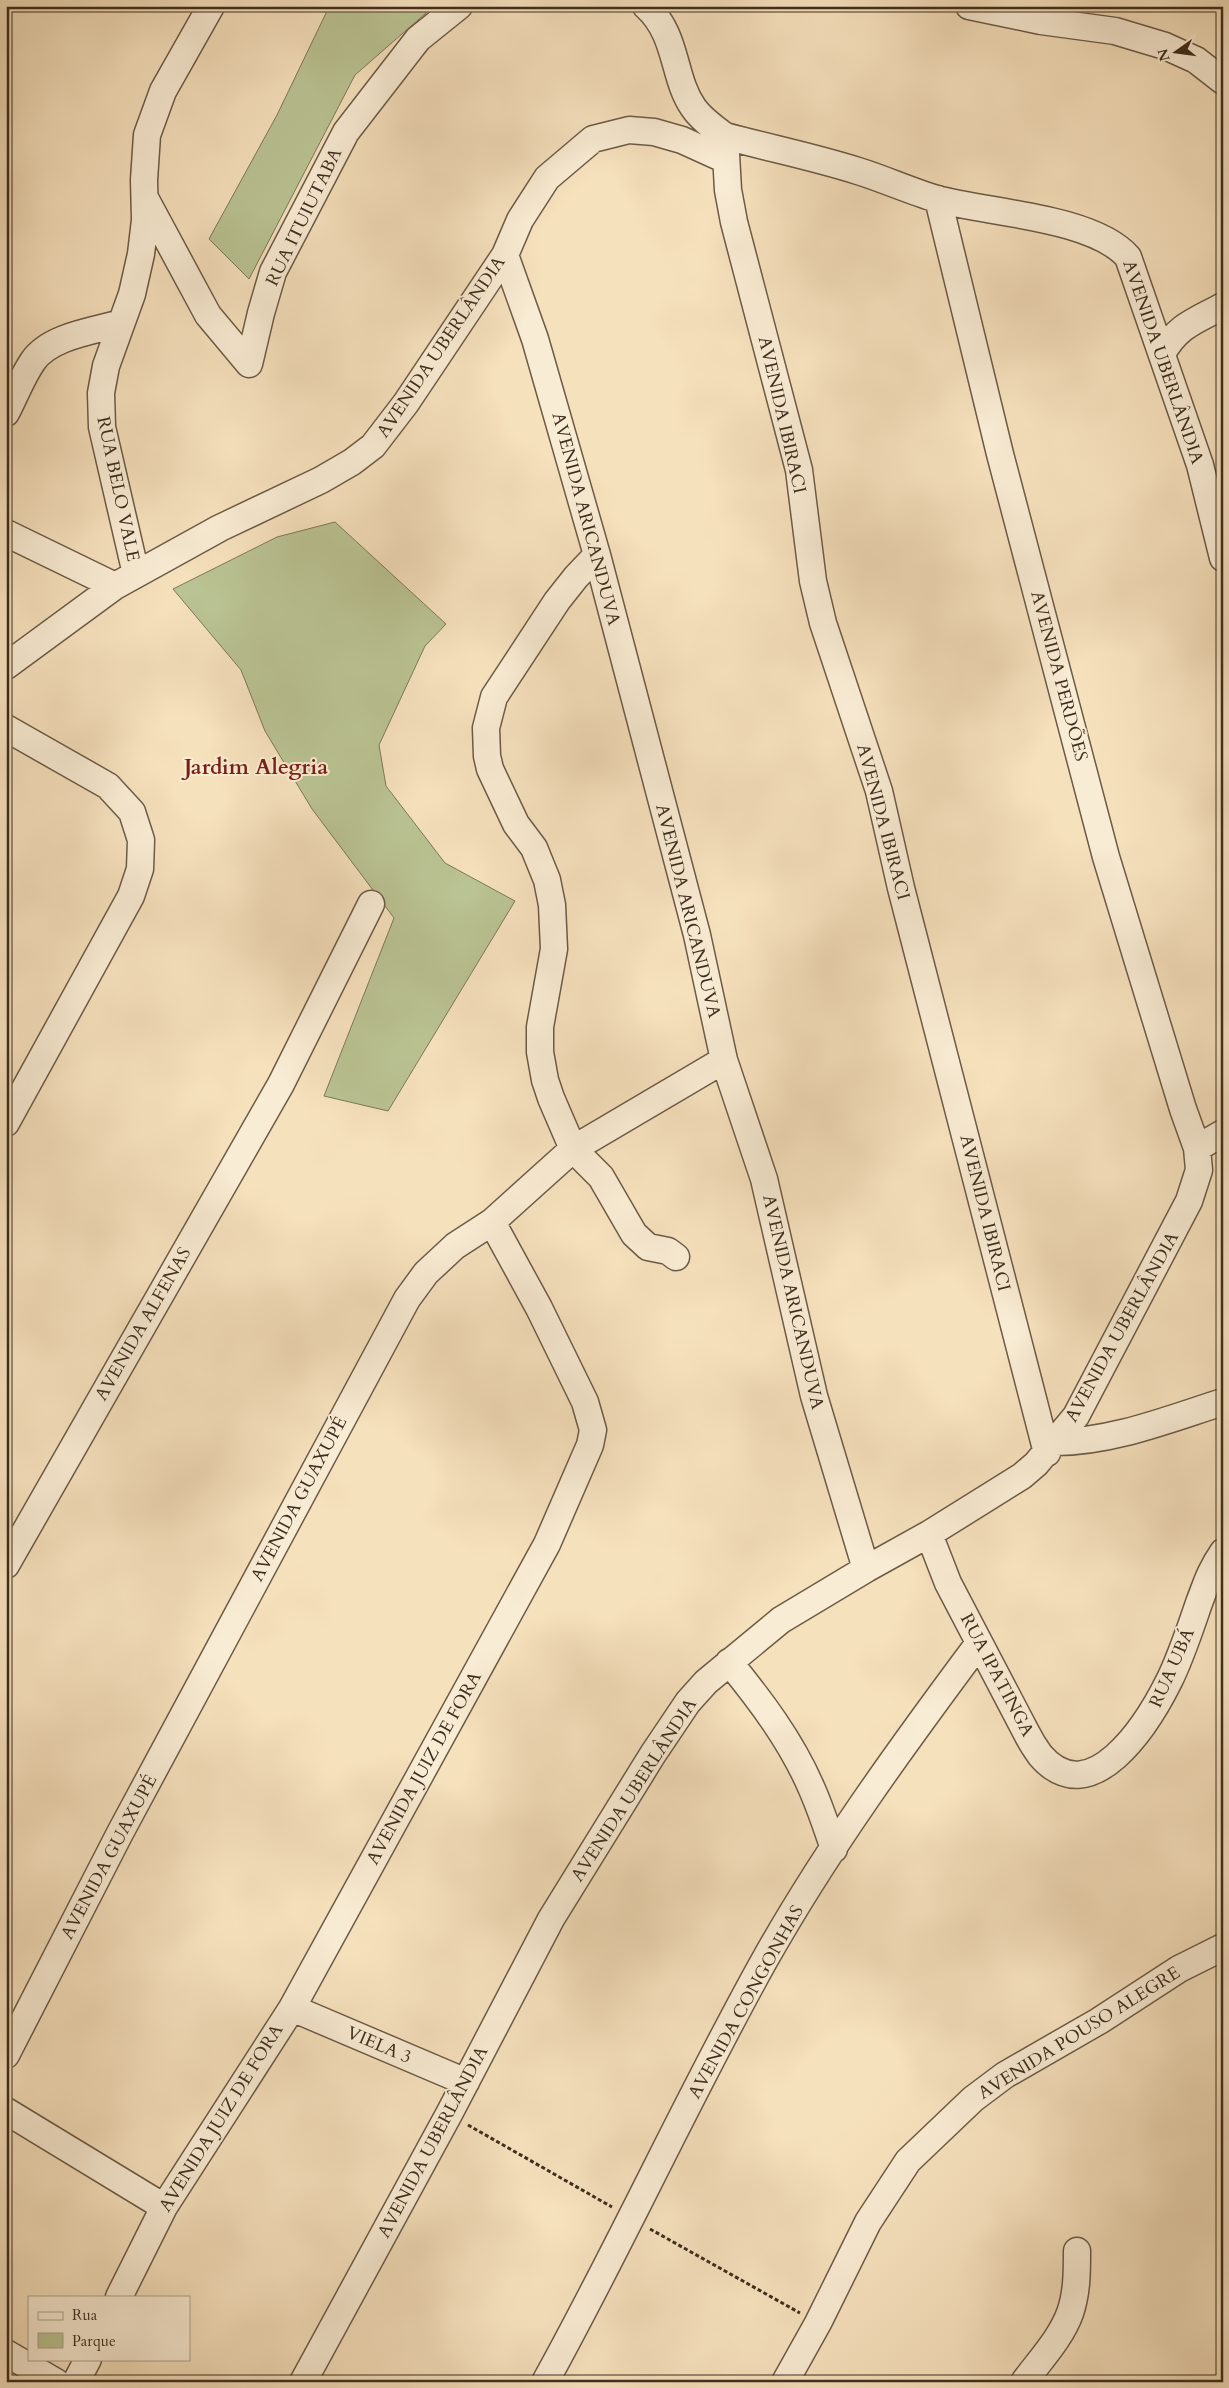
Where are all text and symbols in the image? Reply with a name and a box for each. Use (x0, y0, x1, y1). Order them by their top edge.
north arrow (1152, 28, 1202, 78)
text: N (1153, 47, 1175, 63)
street label: RUA ITUIUTABA (260, 144, 348, 290)
street label: AVENIDA UBERLÂNDIA (371, 251, 511, 443)
street label: AVENIDA UBERLÂNDIA (1116, 257, 1210, 467)
street label: AVENIDA IBIRACI (752, 334, 812, 496)
street label: AVENIDA ARICANDUVA (546, 410, 627, 628)
street label: RUA BELO VALE (90, 414, 146, 564)
street label: AVENIDA PERDÕES (1024, 588, 1094, 764)
street label: AVENIDA IBIRACI (850, 741, 916, 903)
district label: Jardim Alegria (181, 752, 328, 782)
street label: AVENIDA ARICANDUVA (649, 801, 727, 1021)
street label: AVENIDA IBIRACI (953, 1132, 1017, 1294)
street label: AVENIDA ARICANDUVA (756, 1192, 830, 1412)
street label: AVENIDA UBERLÂNDIA (1059, 1227, 1185, 1427)
street label: AVENIDA ALFENAS (89, 1243, 197, 1405)
street label: AVENIDA GUAXUPÉ (245, 1412, 353, 1586)
street label: RUA IPATINGA (954, 1609, 1040, 1741)
street label: RUA UBÁ (1143, 1624, 1201, 1712)
street label: AVENIDA JUIZ DE FORA (360, 1667, 488, 1869)
street label: AVENIDA UBERLÂNDIA (565, 1693, 703, 1887)
street label: AVENIDA GUAXUPÉ (55, 1770, 163, 1944)
street label: AVENIDA CONGONHAS (682, 1901, 810, 2103)
street label: AVENIDA POUSO ALEGRE (973, 1960, 1185, 2106)
street label: AVENIDA JUIZ DE FORA (153, 2019, 289, 2217)
street label: VIELA 3 (343, 2020, 415, 2070)
street label: AVENIDA UBERLÂNDIA (372, 2041, 494, 2242)
legend (28, 2296, 190, 2360)
text: Rua (72, 2305, 98, 2325)
text: Parque (72, 2331, 116, 2351)

